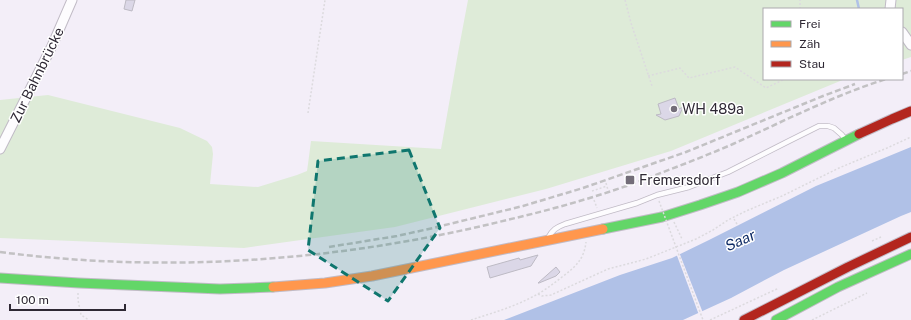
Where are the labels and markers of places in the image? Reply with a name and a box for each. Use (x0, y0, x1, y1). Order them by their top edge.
place label: WH 489a (682, 101, 744, 117)
marker: WH 489a (669, 104, 679, 114)
place label: Fremersdorf (639, 172, 721, 188)
marker: Fremersdorf (624, 174, 636, 186)

